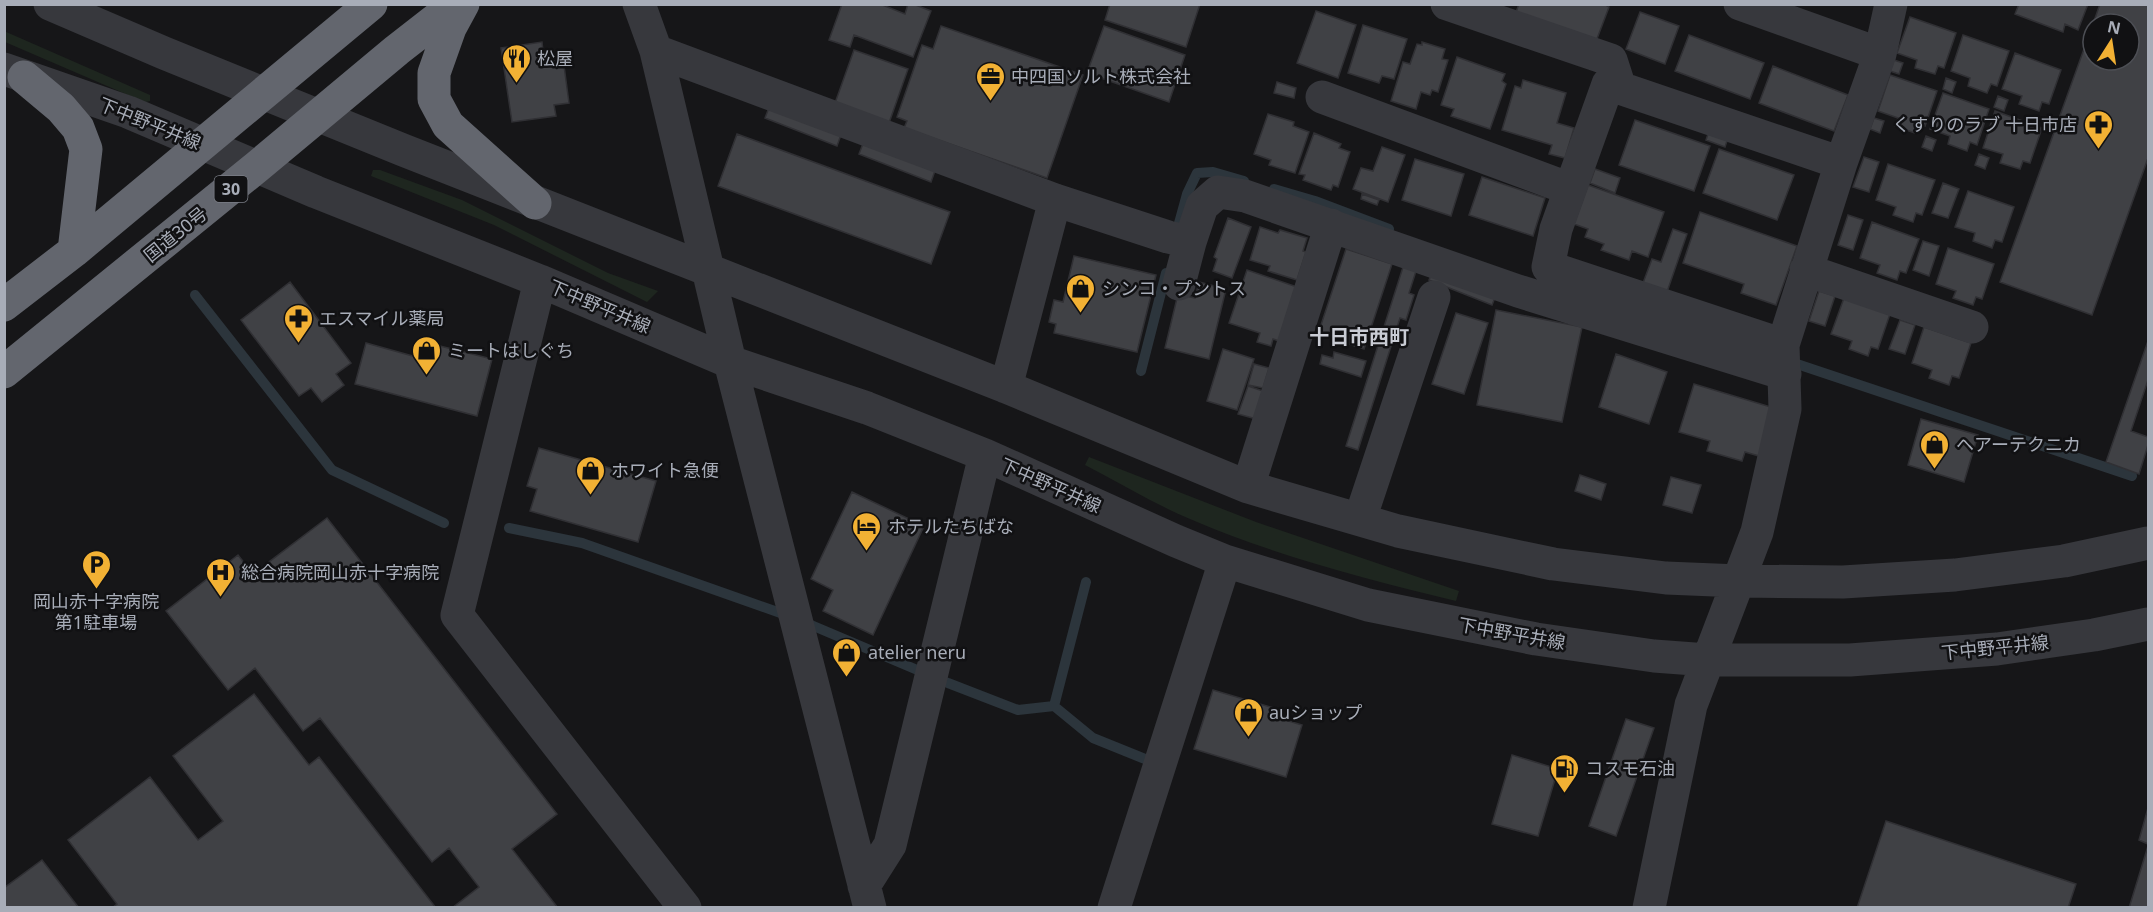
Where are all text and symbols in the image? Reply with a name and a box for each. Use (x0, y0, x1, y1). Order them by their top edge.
north arrow (2081, 12, 2141, 72)
text: N (2105, 15, 2123, 39)
restaurant icon: 松屋 (500, 42, 532, 84)
place label: 松屋 (537, 46, 573, 70)
office icon: 中四国ソルト株式会社 (974, 60, 1006, 102)
place label: 中四国ソルト株式会社 (1011, 64, 1191, 88)
street label: 下中野平井線 (95, 92, 205, 154)
pharmacy icon: くすりのラブ 十日市店 (2082, 108, 2114, 150)
place label: くすりのラブ 十日市店 (1892, 112, 2077, 136)
road number: 30 (214, 176, 248, 202)
street label: 国道30号 (138, 201, 212, 267)
shop icon: シンコ・プントス (1065, 272, 1097, 314)
street label: 下中野平井線 (546, 274, 654, 338)
place label: シンコ・プントス (1102, 276, 1246, 300)
pharmacy icon: エスマイル薬局 (282, 302, 314, 344)
place label: エスマイル薬局 (319, 306, 444, 330)
district label: 十日市西町 (1309, 323, 1409, 350)
shop icon: ミートはしぐち (411, 334, 443, 376)
place label: ミートはしぐち (448, 338, 574, 362)
shop icon: ヘアーテクニカ (1919, 428, 1951, 470)
place label: ヘアーテクニカ (1956, 432, 2081, 456)
street label: 下中野平井線 (997, 452, 1105, 518)
shop icon: ホワイト急便 (574, 454, 606, 496)
place label: ホワイト急便 (611, 458, 719, 482)
hotel icon: ホテルたちばな (851, 510, 883, 552)
place label: ホテルたちばな (888, 514, 1014, 538)
parking icon: 岡山赤十字病院 第1駐車場 (80, 548, 112, 590)
hospital icon: 総合病院岡山赤十字病院 (204, 556, 236, 598)
place label: 総合病院岡山赤十字病院 (241, 560, 439, 584)
place label: 岡山赤十字病院 第1駐車場 (33, 589, 159, 634)
street label: 下中野平井線 (1457, 612, 1567, 654)
street label: 下中野平井線 (1940, 629, 2050, 665)
shop icon: atelier neru (831, 636, 863, 678)
place label: atelier neru (868, 640, 966, 664)
shop icon: auショップ (1232, 696, 1264, 738)
place label: auショップ (1269, 700, 1362, 724)
fuel station icon: コスモ石油 (1548, 752, 1580, 794)
place label: コスモ石油 (1585, 756, 1675, 780)

